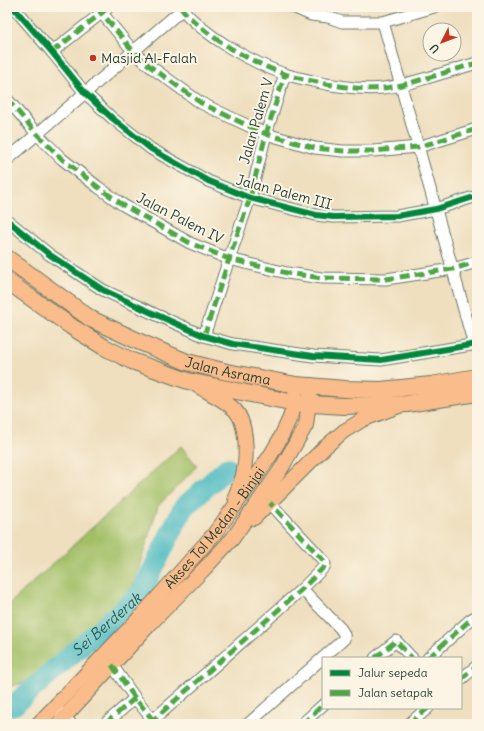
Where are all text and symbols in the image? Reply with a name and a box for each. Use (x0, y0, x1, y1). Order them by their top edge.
north arrow (422, 22, 462, 62)
text: U (427, 41, 442, 56)
place label: Masjid Al-Falah (101, 49, 197, 67)
marker: Masjid Al-Falah (88, 53, 98, 63)
street label: Jalan Palem V (235, 76, 277, 166)
street label: Jalan Palem III (234, 171, 334, 213)
street label: Jalan Palem IV (134, 188, 227, 248)
street label: Jalan Asrama (183, 353, 272, 389)
street label: Akses Tol Medan - Binjai (160, 463, 268, 593)
water label: Sei Berderak (67, 587, 146, 660)
legend (322, 657, 462, 709)
text: Jalur sepeda (358, 665, 428, 680)
text: Jalan setapak (358, 685, 433, 700)

